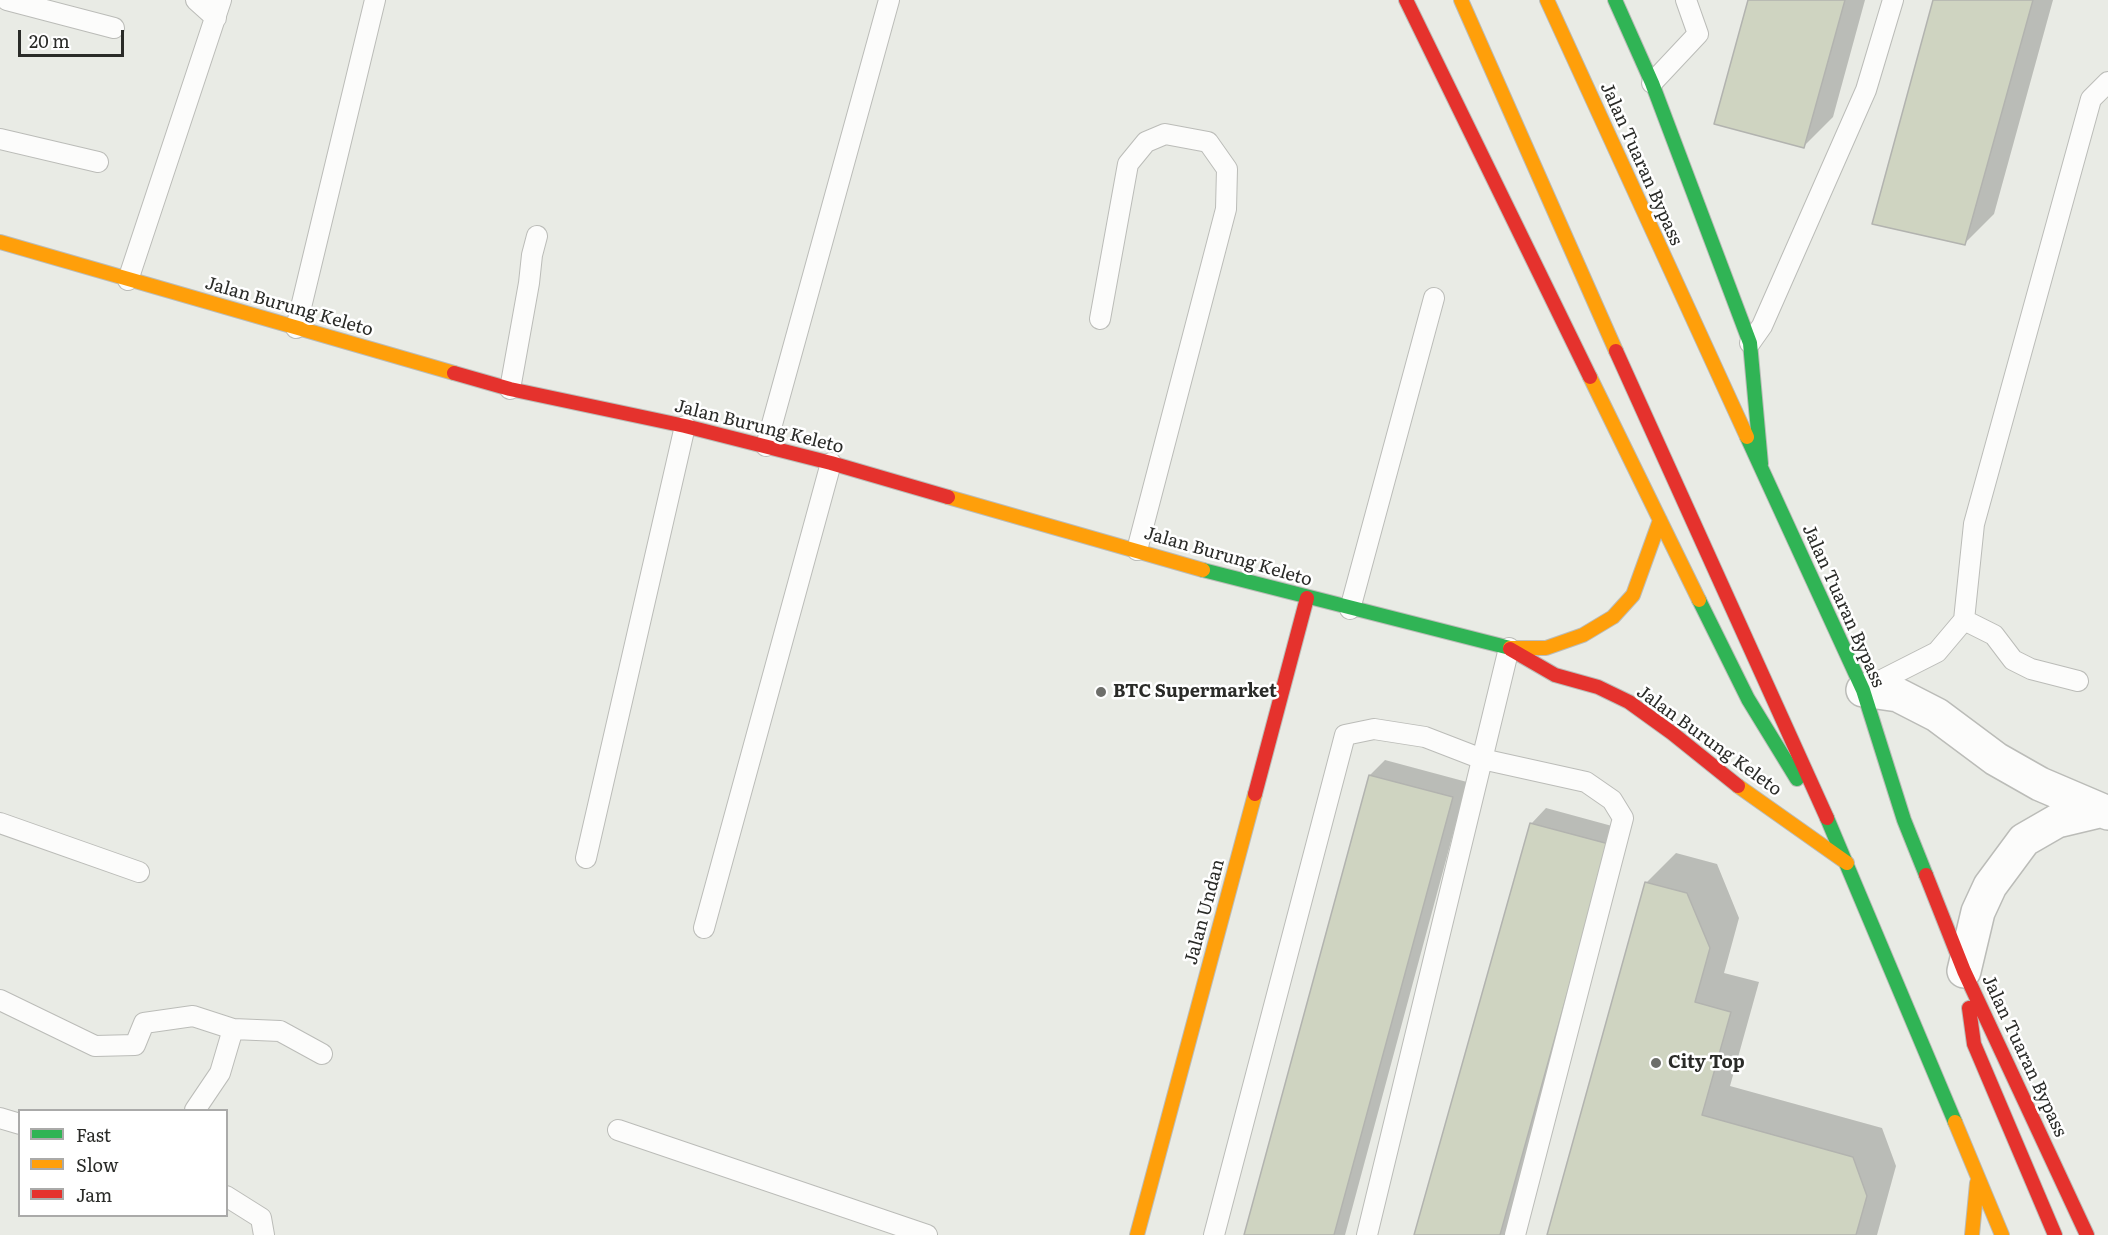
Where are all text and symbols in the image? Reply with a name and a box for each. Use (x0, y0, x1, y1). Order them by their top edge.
scale bar (21, 18, 128, 56)
text: 20 m (29, 27, 70, 54)
street label: Jalan Tuaran Bypass (1595, 79, 1687, 249)
street label: Jalan Burung Keleto (202, 273, 376, 341)
street label: Jalan Burung Keleto (672, 395, 846, 459)
street label: Jalan Tuaran Bypass (1797, 521, 1889, 691)
street label: Jalan Burung Keleto (1141, 523, 1315, 591)
place label: BTC Supermarket (1113, 681, 1277, 703)
street label: Jalan Burung Keleto (1632, 681, 1786, 801)
marker: BTC Supermarket (1094, 685, 1108, 699)
street label: Jalan Undan (1181, 857, 1229, 967)
street label: Jalan Tuaran Bypass (1977, 972, 2071, 1140)
place label: City Top (1668, 1052, 1745, 1074)
marker: City Top (1649, 1056, 1663, 1070)
legend (18, 1109, 228, 1217)
text: Fast (76, 1121, 111, 1148)
text: Slow (76, 1151, 118, 1178)
text: Jam (76, 1181, 112, 1208)

